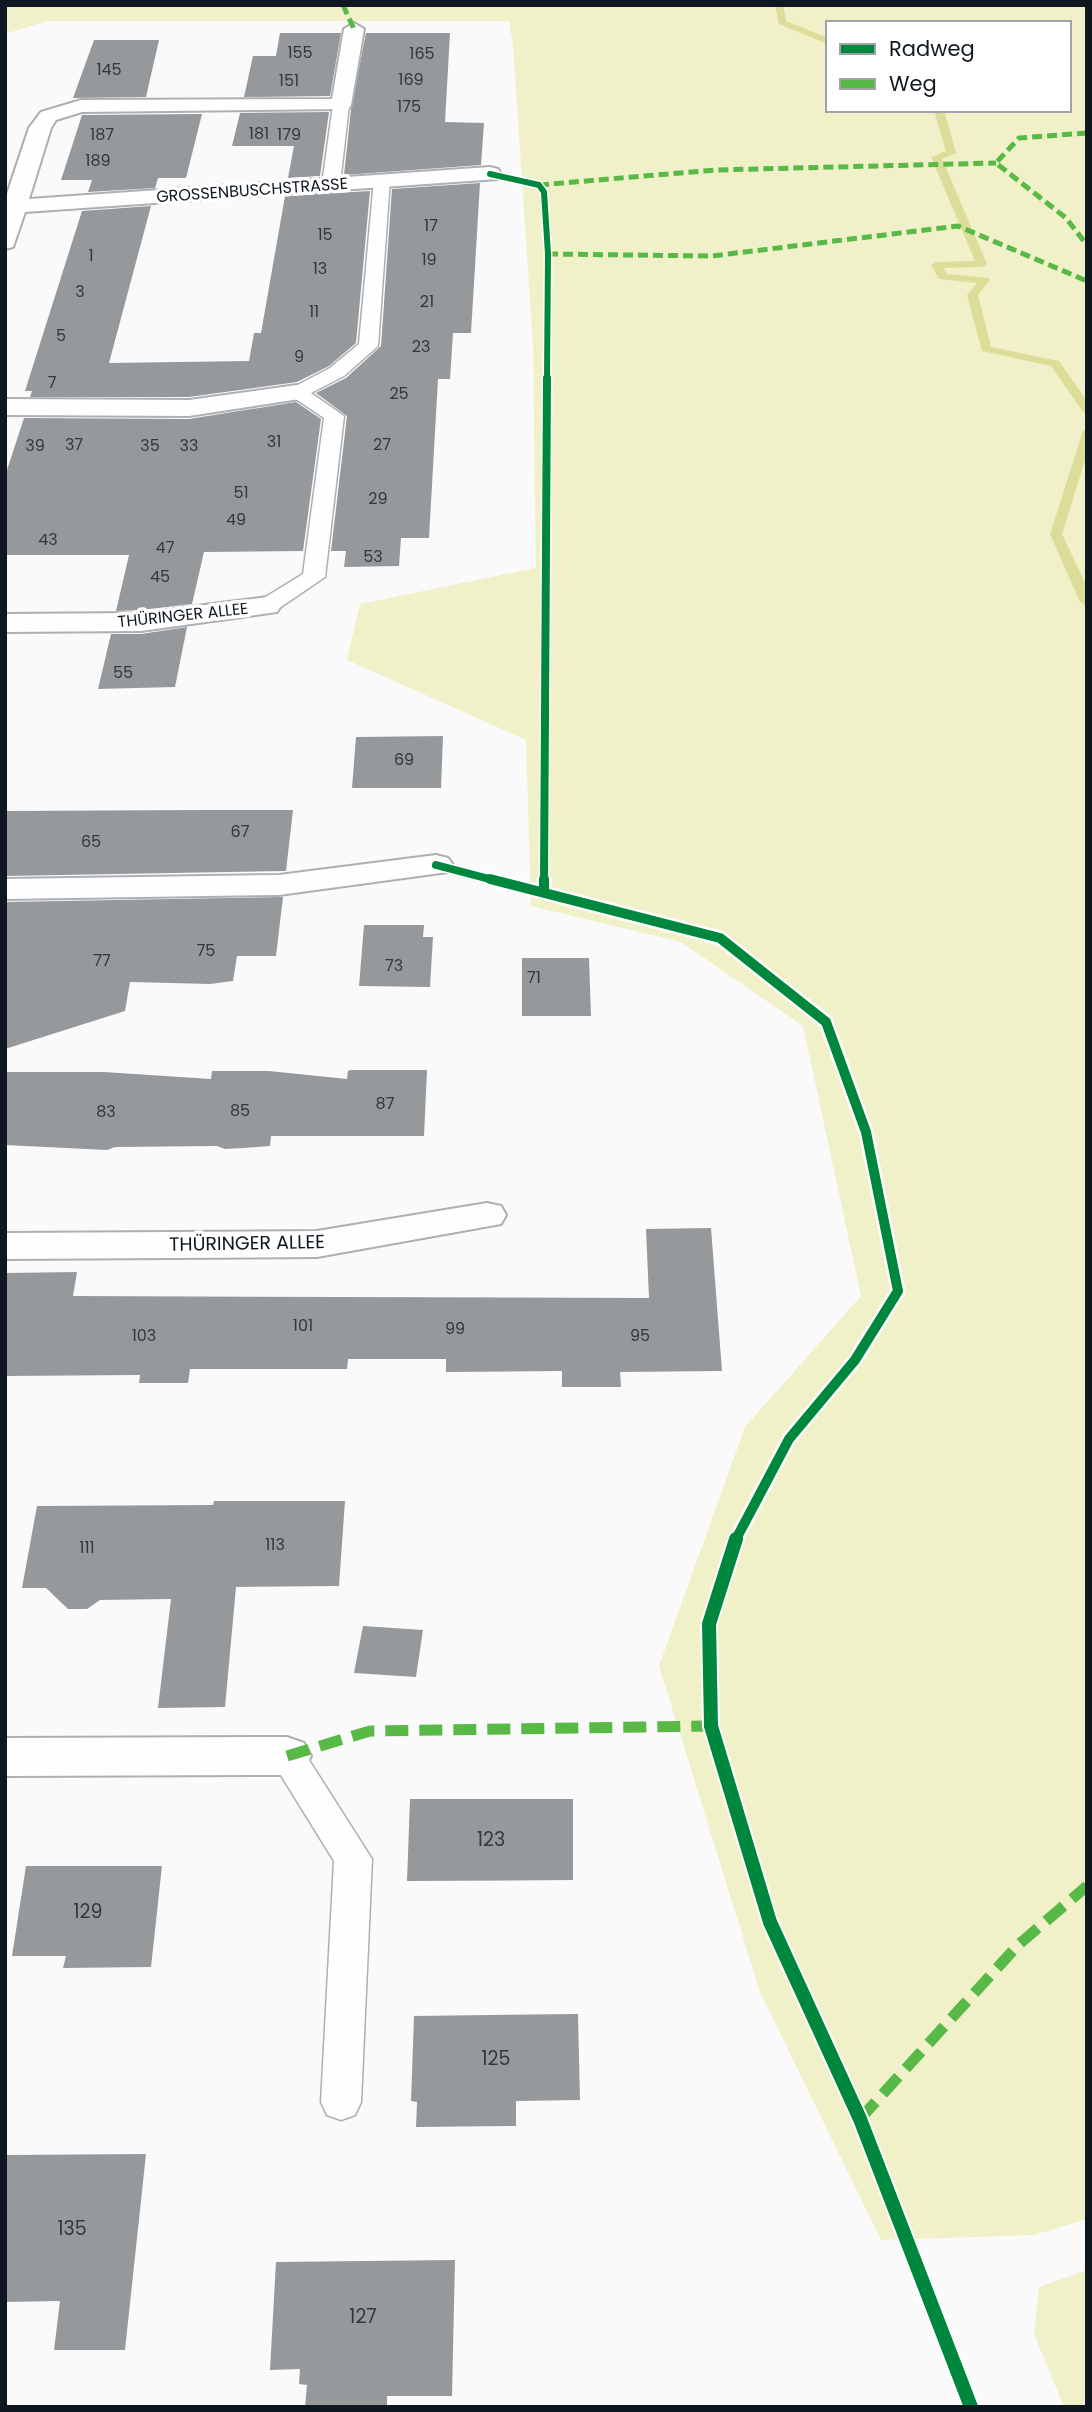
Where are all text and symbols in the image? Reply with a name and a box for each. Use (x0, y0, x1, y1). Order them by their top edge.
legend (826, 21, 1071, 112)
text: Radweg (889, 34, 975, 63)
house number: 155 (287, 41, 313, 64)
house number: 165 (409, 42, 435, 65)
house number: 145 (96, 58, 122, 81)
house number: 169 (398, 68, 424, 91)
house number: 151 (279, 69, 299, 92)
text: Weg (889, 69, 937, 98)
house number: 175 (397, 95, 421, 118)
house number: 181 (249, 122, 269, 145)
house number: 187 (90, 123, 114, 146)
house number: 179 (277, 123, 301, 146)
house number: 189 (85, 149, 111, 172)
street label: GROSSENBUSCHSTRASSE (155, 172, 349, 208)
house number: 17 (424, 214, 438, 237)
house number: 15 (317, 223, 333, 246)
house number: 1 (88, 244, 94, 267)
house number: 19 (421, 248, 437, 271)
house number: 13 (313, 257, 327, 280)
house number: 3 (75, 280, 85, 303)
house number: 21 (420, 290, 434, 313)
house number: 11 (309, 300, 319, 323)
house number: 5 (56, 324, 66, 347)
house number: 23 (412, 335, 430, 358)
house number: 9 (294, 345, 304, 368)
house number: 7 (48, 371, 57, 394)
house number: 25 (389, 382, 409, 405)
house number: 31 (267, 430, 281, 453)
house number: 37 (65, 433, 83, 456)
house number: 27 (373, 433, 391, 456)
house number: 39 (25, 434, 45, 457)
house number: 35 (140, 434, 160, 457)
house number: 33 (180, 434, 198, 457)
house number: 51 (233, 481, 249, 504)
house number: 29 (368, 487, 388, 510)
house number: 49 (226, 508, 246, 531)
house number: 43 (38, 528, 58, 551)
house number: 47 (156, 536, 175, 559)
house number: 53 (363, 545, 383, 568)
house number: 45 (150, 565, 170, 588)
street label: THÜRINGER ALLEE (117, 597, 249, 633)
house number: 55 (113, 661, 133, 684)
house number: 69 (394, 748, 414, 771)
house number: 67 (231, 820, 250, 843)
house number: 65 (81, 830, 101, 853)
house number: 75 (197, 939, 215, 962)
house number: 77 (93, 949, 111, 972)
house number: 73 (385, 954, 403, 977)
house number: 71 (527, 966, 541, 989)
house number: 87 (376, 1092, 395, 1115)
house number: 85 (230, 1099, 250, 1122)
house number: 83 (96, 1100, 116, 1123)
street label: THÜRINGER ALLEE (169, 1228, 325, 1258)
house number: 101 (293, 1314, 313, 1337)
house number: 99 (445, 1317, 465, 1340)
house number: 103 (132, 1324, 156, 1347)
house number: 95 (630, 1324, 650, 1347)
house number: 113 (265, 1533, 285, 1556)
house number: 111 (79, 1536, 95, 1559)
house number: 123 (477, 1826, 505, 1853)
house number: 129 (74, 1898, 102, 1925)
house number: 125 (482, 2045, 510, 2072)
house number: 135 (57, 2215, 87, 2242)
house number: 127 (349, 2303, 377, 2330)

